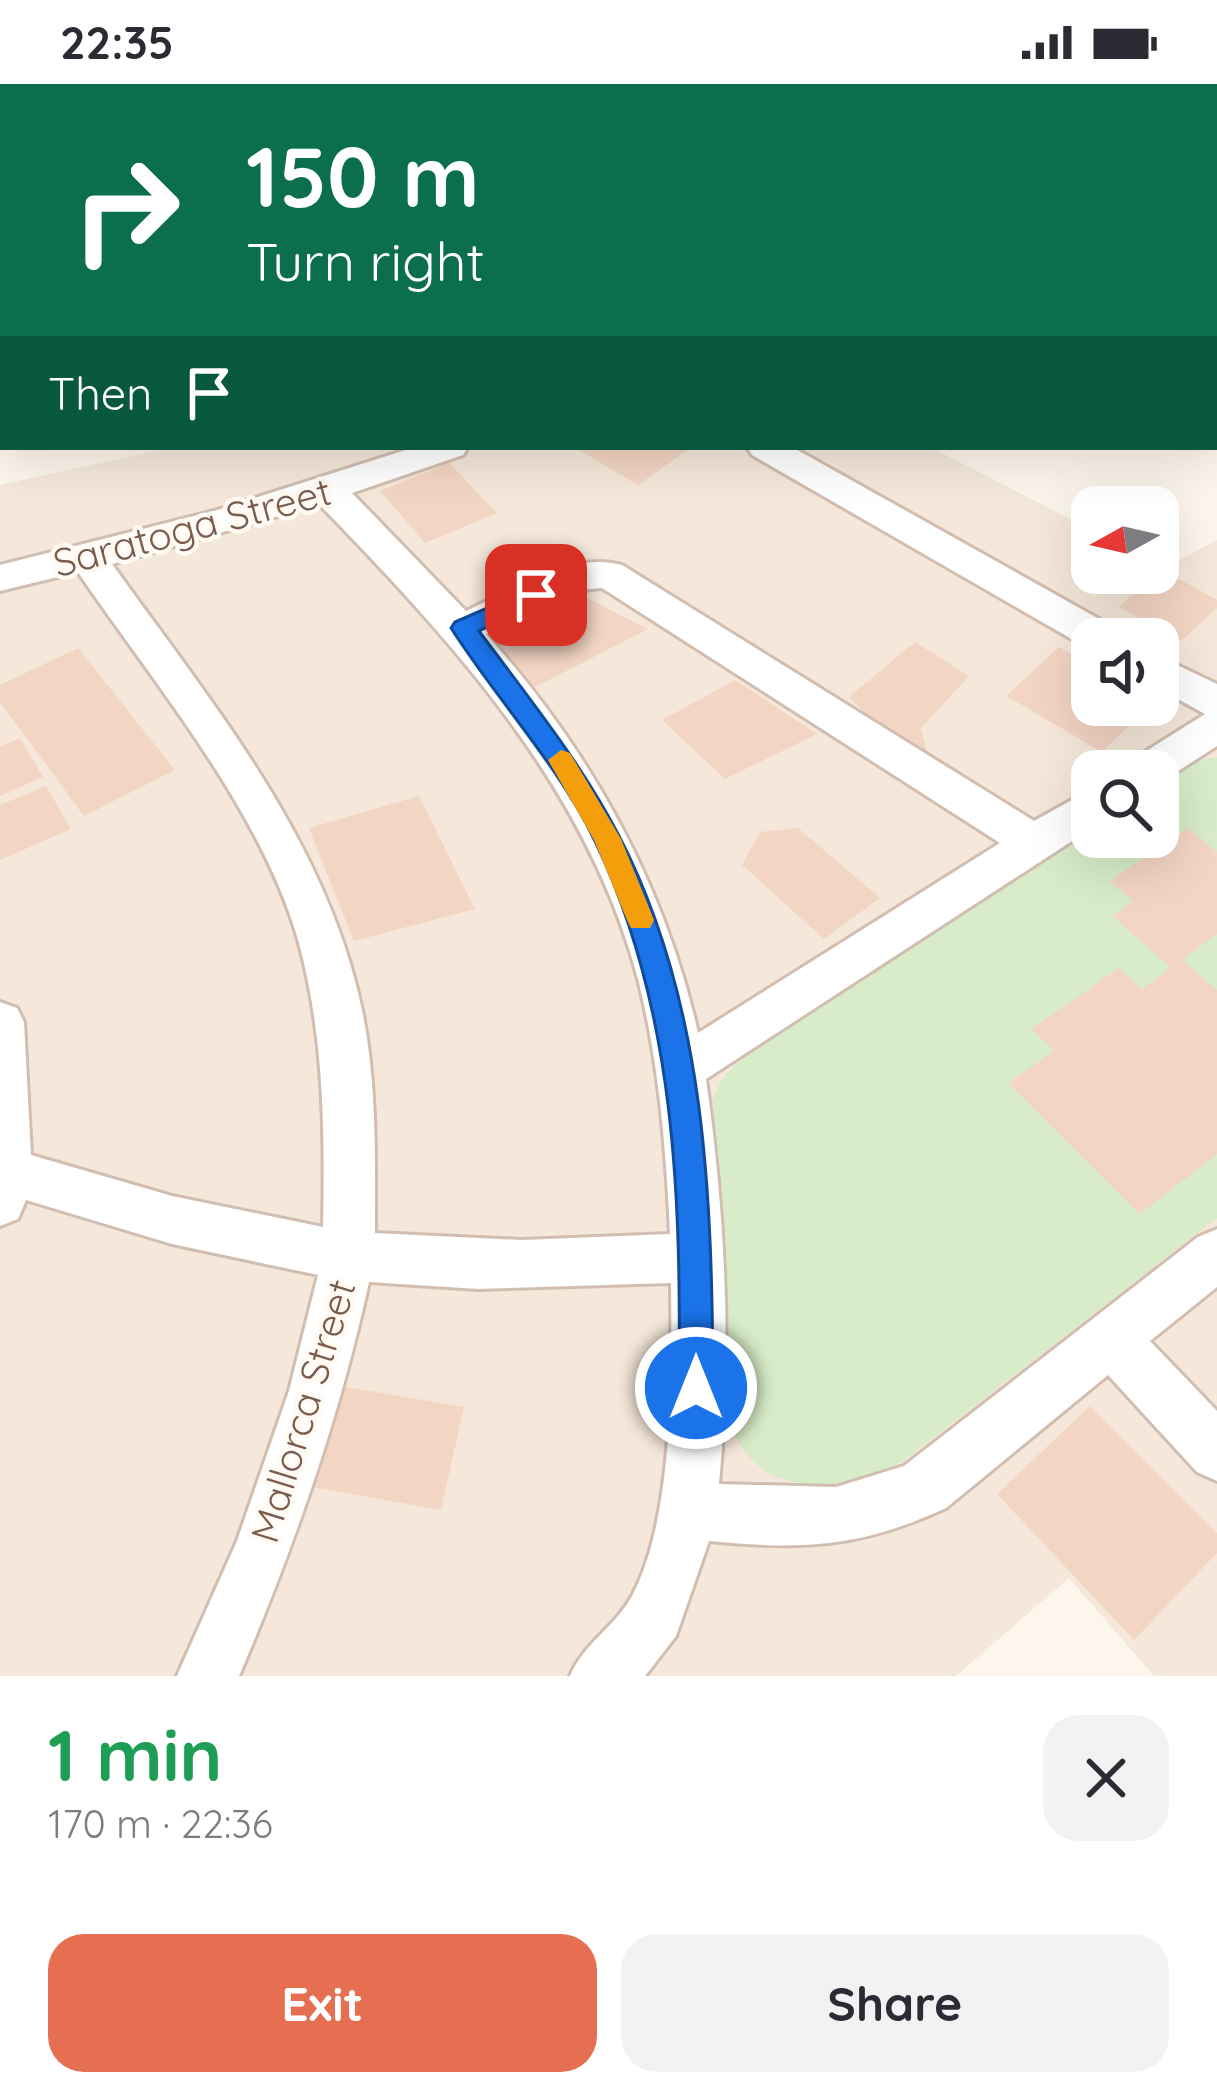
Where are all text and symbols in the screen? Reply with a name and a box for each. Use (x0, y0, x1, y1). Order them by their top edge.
text: 22:35 (60, 14, 174, 70)
text: 150 m (246, 123, 480, 228)
icon: right (48, 132, 204, 288)
text: Turn right (246, 227, 485, 295)
icon: arrive (176, 360, 242, 426)
text: Then (48, 365, 152, 421)
street label: Saratoga Street (48, 466, 336, 587)
north arrow (1071, 486, 1179, 594)
map controls (1071, 486, 1179, 858)
pin (485, 544, 587, 646)
icon: arrive (503, 562, 569, 628)
button: sound (1071, 618, 1179, 726)
button: search (1071, 750, 1179, 858)
street label: Mallorca Street (239, 1274, 366, 1548)
position arrow (633, 1325, 759, 1451)
text: 1 min (48, 1709, 222, 1799)
button: close (1043, 1715, 1169, 1841)
text: 170 m · 22:36 (48, 1799, 273, 1848)
button: Exit (48, 1934, 597, 2072)
button: Share (621, 1934, 1169, 2072)

